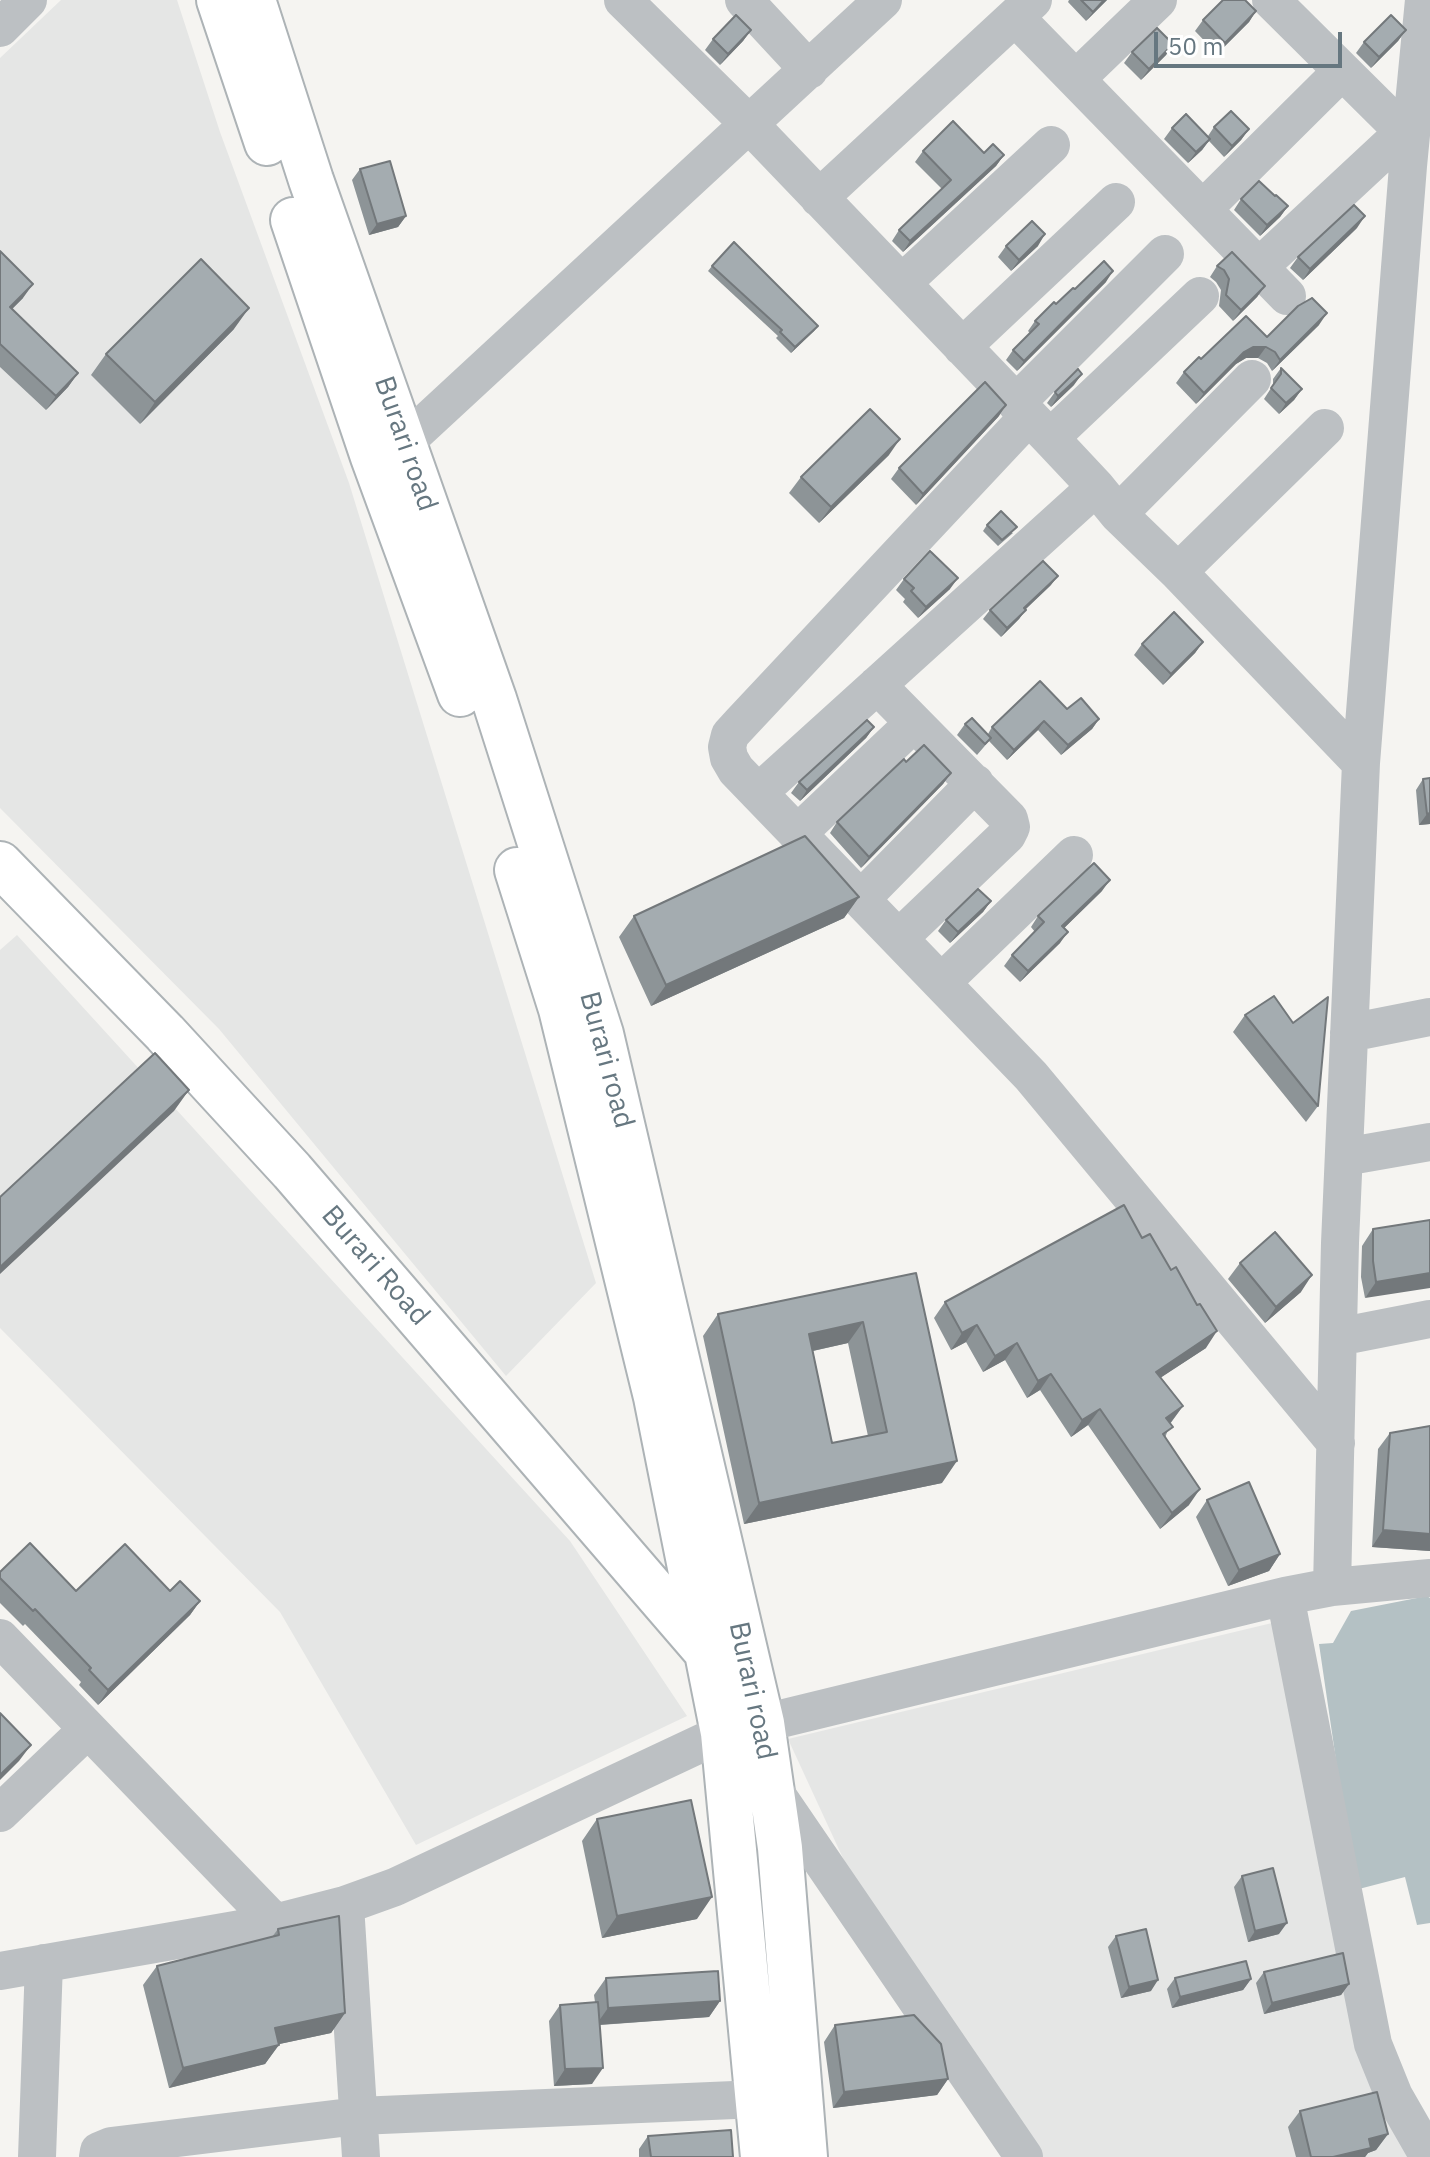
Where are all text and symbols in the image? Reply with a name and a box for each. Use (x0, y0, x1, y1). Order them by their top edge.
scale bar (1158, 16, 1346, 66)
text: 50 m (1168, 30, 1223, 62)
street label: Burari road (366, 372, 444, 516)
street label: Burari road (572, 988, 640, 1132)
street label: Burari Road (314, 1199, 436, 1333)
street label: Burari road (721, 1619, 783, 1763)

